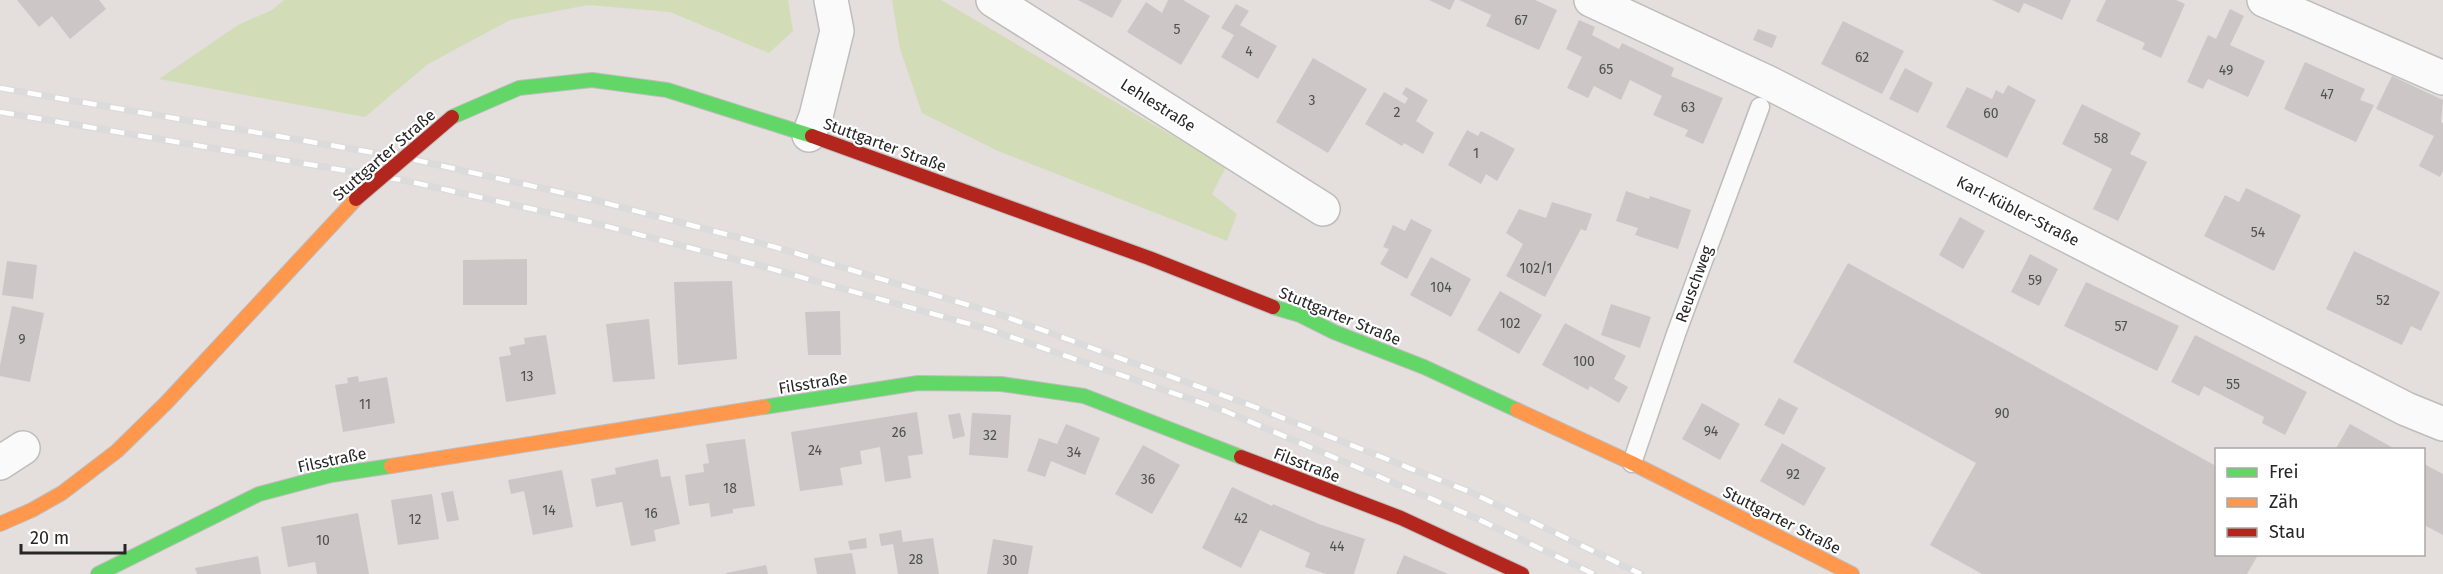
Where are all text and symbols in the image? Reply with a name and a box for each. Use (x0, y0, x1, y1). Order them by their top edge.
house number: 67 (1514, 12, 1528, 29)
house number: 5 (1173, 21, 1181, 38)
house number: 4 (1245, 43, 1253, 60)
house number: 62 (1855, 49, 1869, 66)
house number: 65 (1599, 61, 1613, 78)
house number: 49 (2219, 62, 2233, 79)
street label: Lehlestraße (1117, 74, 1199, 136)
house number: 47 (2320, 86, 2334, 103)
house number: 3 (1309, 92, 1316, 109)
house number: 63 (1681, 99, 1695, 116)
house number: 2 (1394, 104, 1401, 121)
street label: Stuttgarter Straße (329, 105, 439, 205)
house number: 60 (1983, 105, 1999, 122)
street label: Stuttgarter Straße (821, 114, 949, 176)
house number: 58 (2094, 130, 2109, 147)
house number: 1 (1473, 145, 1479, 162)
street label: Karl-Kübler-Straße (1954, 172, 2082, 250)
house number: 54 (2251, 224, 2266, 241)
street label: Reuschweg (1671, 242, 1717, 325)
house number: 102/1 (1519, 260, 1553, 277)
house number: 59 (2028, 272, 2042, 289)
house number: 104 (1430, 279, 1452, 296)
street label: Stuttgarter Straße (1276, 283, 1404, 349)
house number: 52 (2376, 292, 2390, 309)
house number: 102 (1500, 315, 1520, 332)
house number: 57 (2115, 318, 2127, 335)
house number: 9 (18, 331, 26, 348)
house number: 100 (1573, 353, 1595, 370)
house number: 13 (520, 368, 534, 385)
street label: Filsstraße (777, 368, 849, 398)
house number: 55 (2226, 376, 2240, 393)
house number: 11 (359, 396, 371, 413)
house number: 90 (1994, 405, 2010, 422)
house number: 94 (1704, 423, 1719, 440)
house number: 26 (892, 424, 906, 441)
house number: 32 (983, 427, 997, 444)
house number: 24 (808, 442, 823, 459)
street label: Filsstraße (296, 443, 368, 477)
house number: 34 (1067, 444, 1082, 461)
street label: Filsstraße (1271, 444, 1343, 486)
legend (2215, 448, 2425, 556)
text: Frei (2269, 461, 2299, 483)
house number: 92 (1786, 466, 1800, 483)
house number: 36 (1141, 471, 1155, 488)
house number: 18 (723, 480, 737, 497)
street label: Stuttgarter Straße (1720, 482, 1844, 558)
text: Zäh (2269, 491, 2298, 513)
house number: 14 (542, 502, 556, 519)
house number: 16 (644, 505, 658, 522)
house number: 42 (1234, 510, 1248, 527)
house number: 12 (409, 511, 422, 528)
scale bar (21, 517, 124, 555)
text: Stau (2269, 521, 2305, 543)
text: 20 m (30, 527, 69, 549)
house number: 10 (316, 532, 330, 549)
house number: 44 (1330, 538, 1345, 555)
house number: 28 (909, 551, 924, 568)
house number: 30 (1003, 552, 1018, 569)

